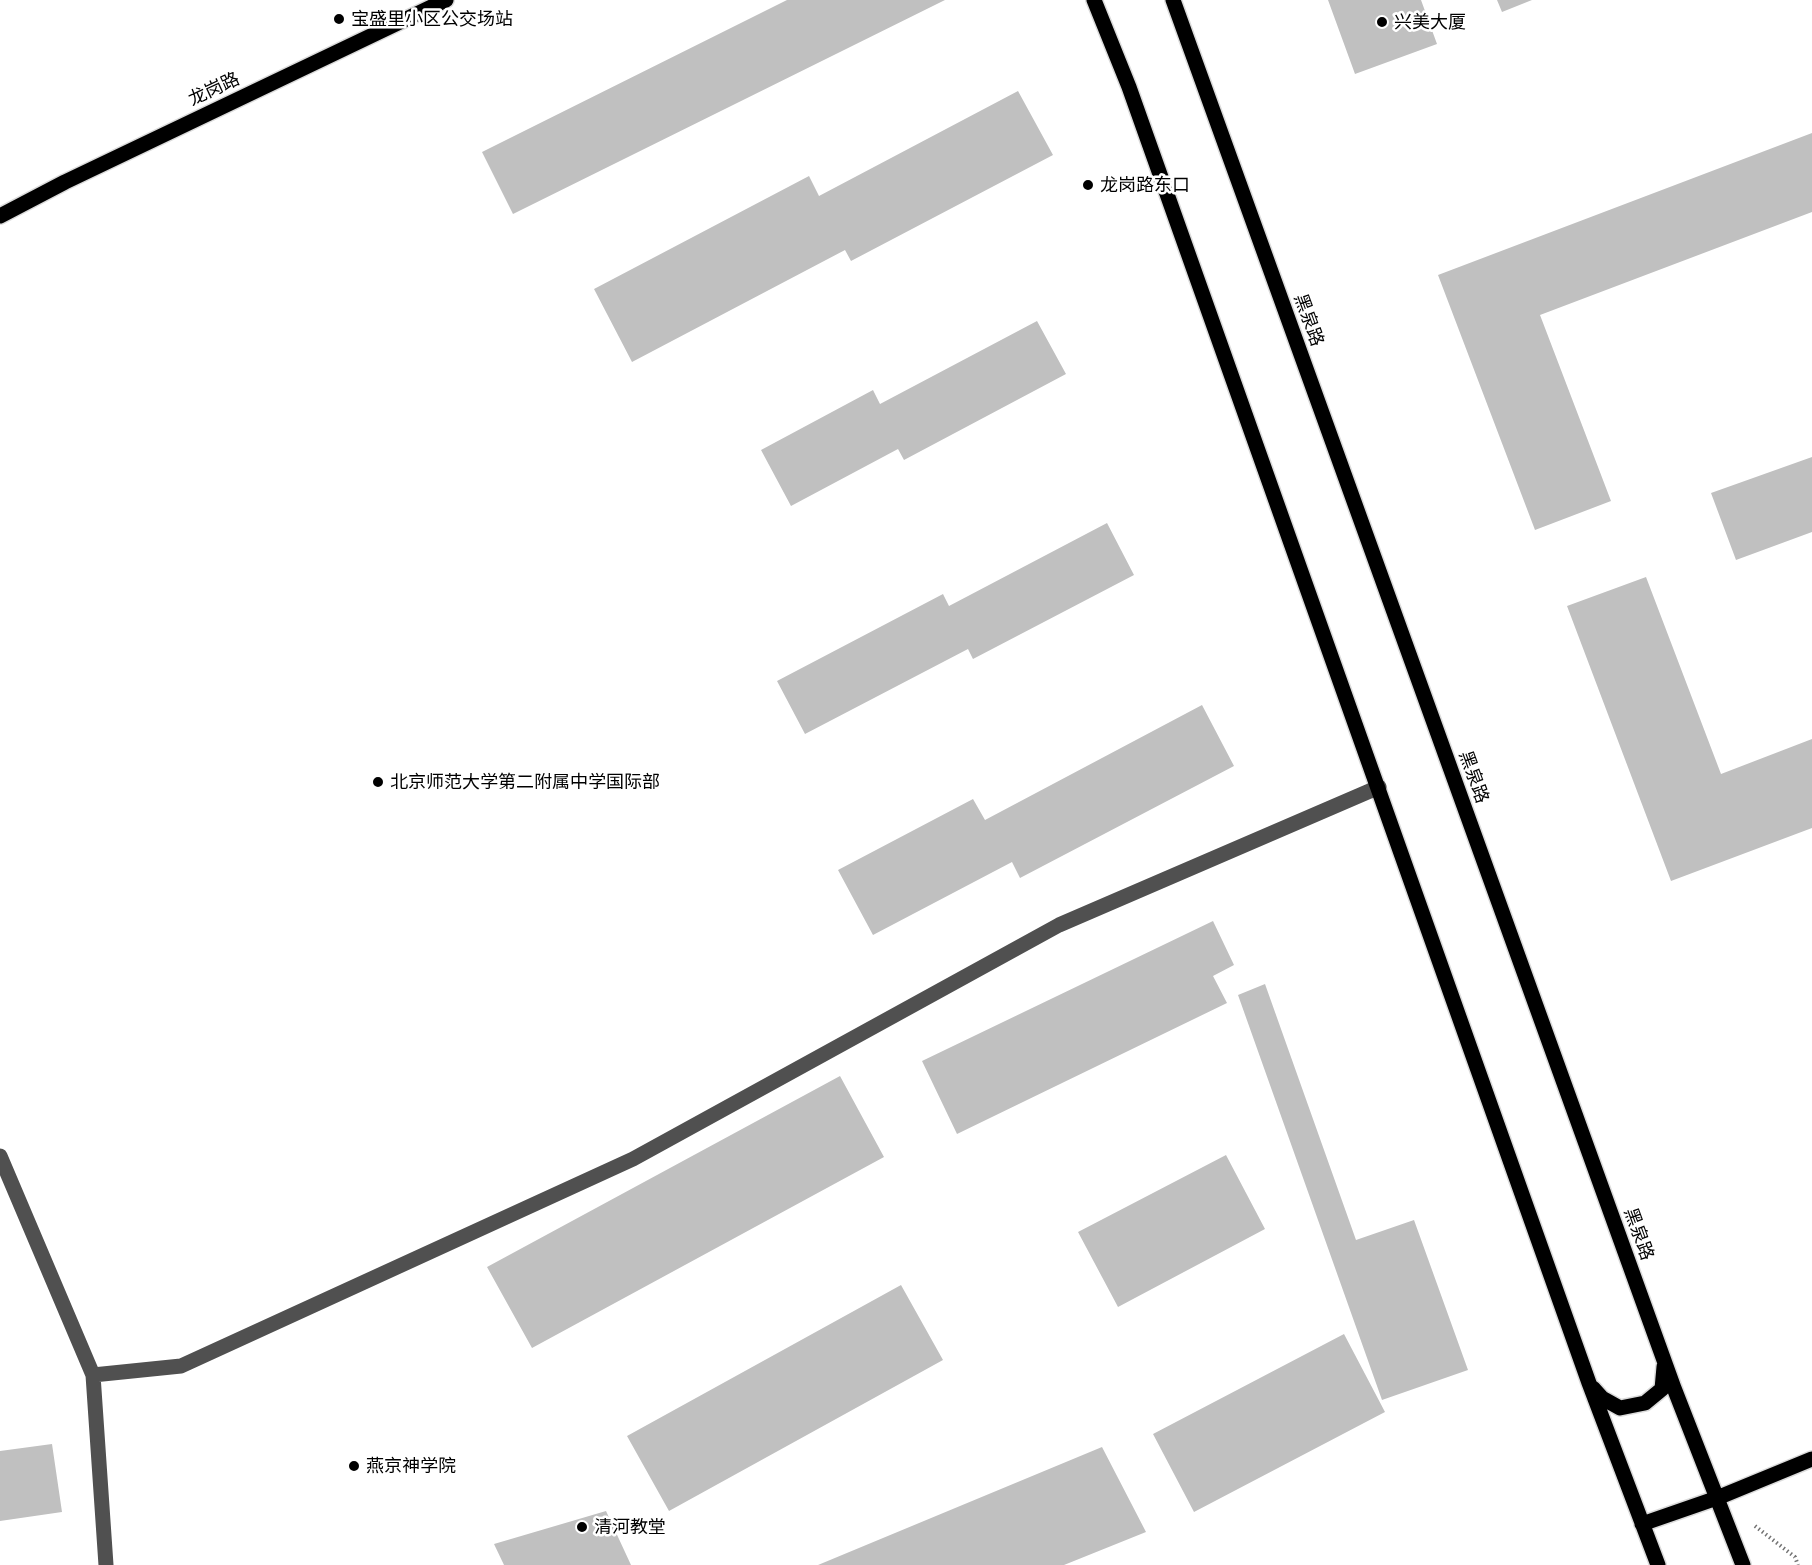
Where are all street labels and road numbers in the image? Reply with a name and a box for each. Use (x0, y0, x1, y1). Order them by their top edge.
street label: 龙岗路 (185, 68, 243, 110)
street label: 黑泉路 (1290, 291, 1328, 349)
street label: 黑泉路 (1455, 748, 1493, 806)
street label: 黑泉路 (1620, 1205, 1658, 1263)

